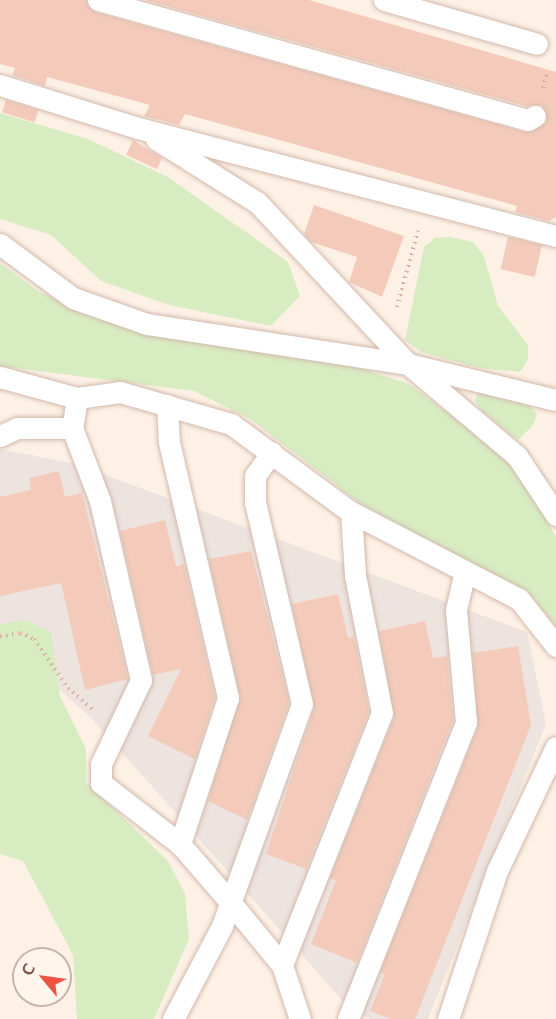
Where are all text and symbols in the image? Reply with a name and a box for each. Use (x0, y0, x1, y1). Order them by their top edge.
north arrow (12, 947, 72, 1007)
text: С (17, 960, 39, 979)

